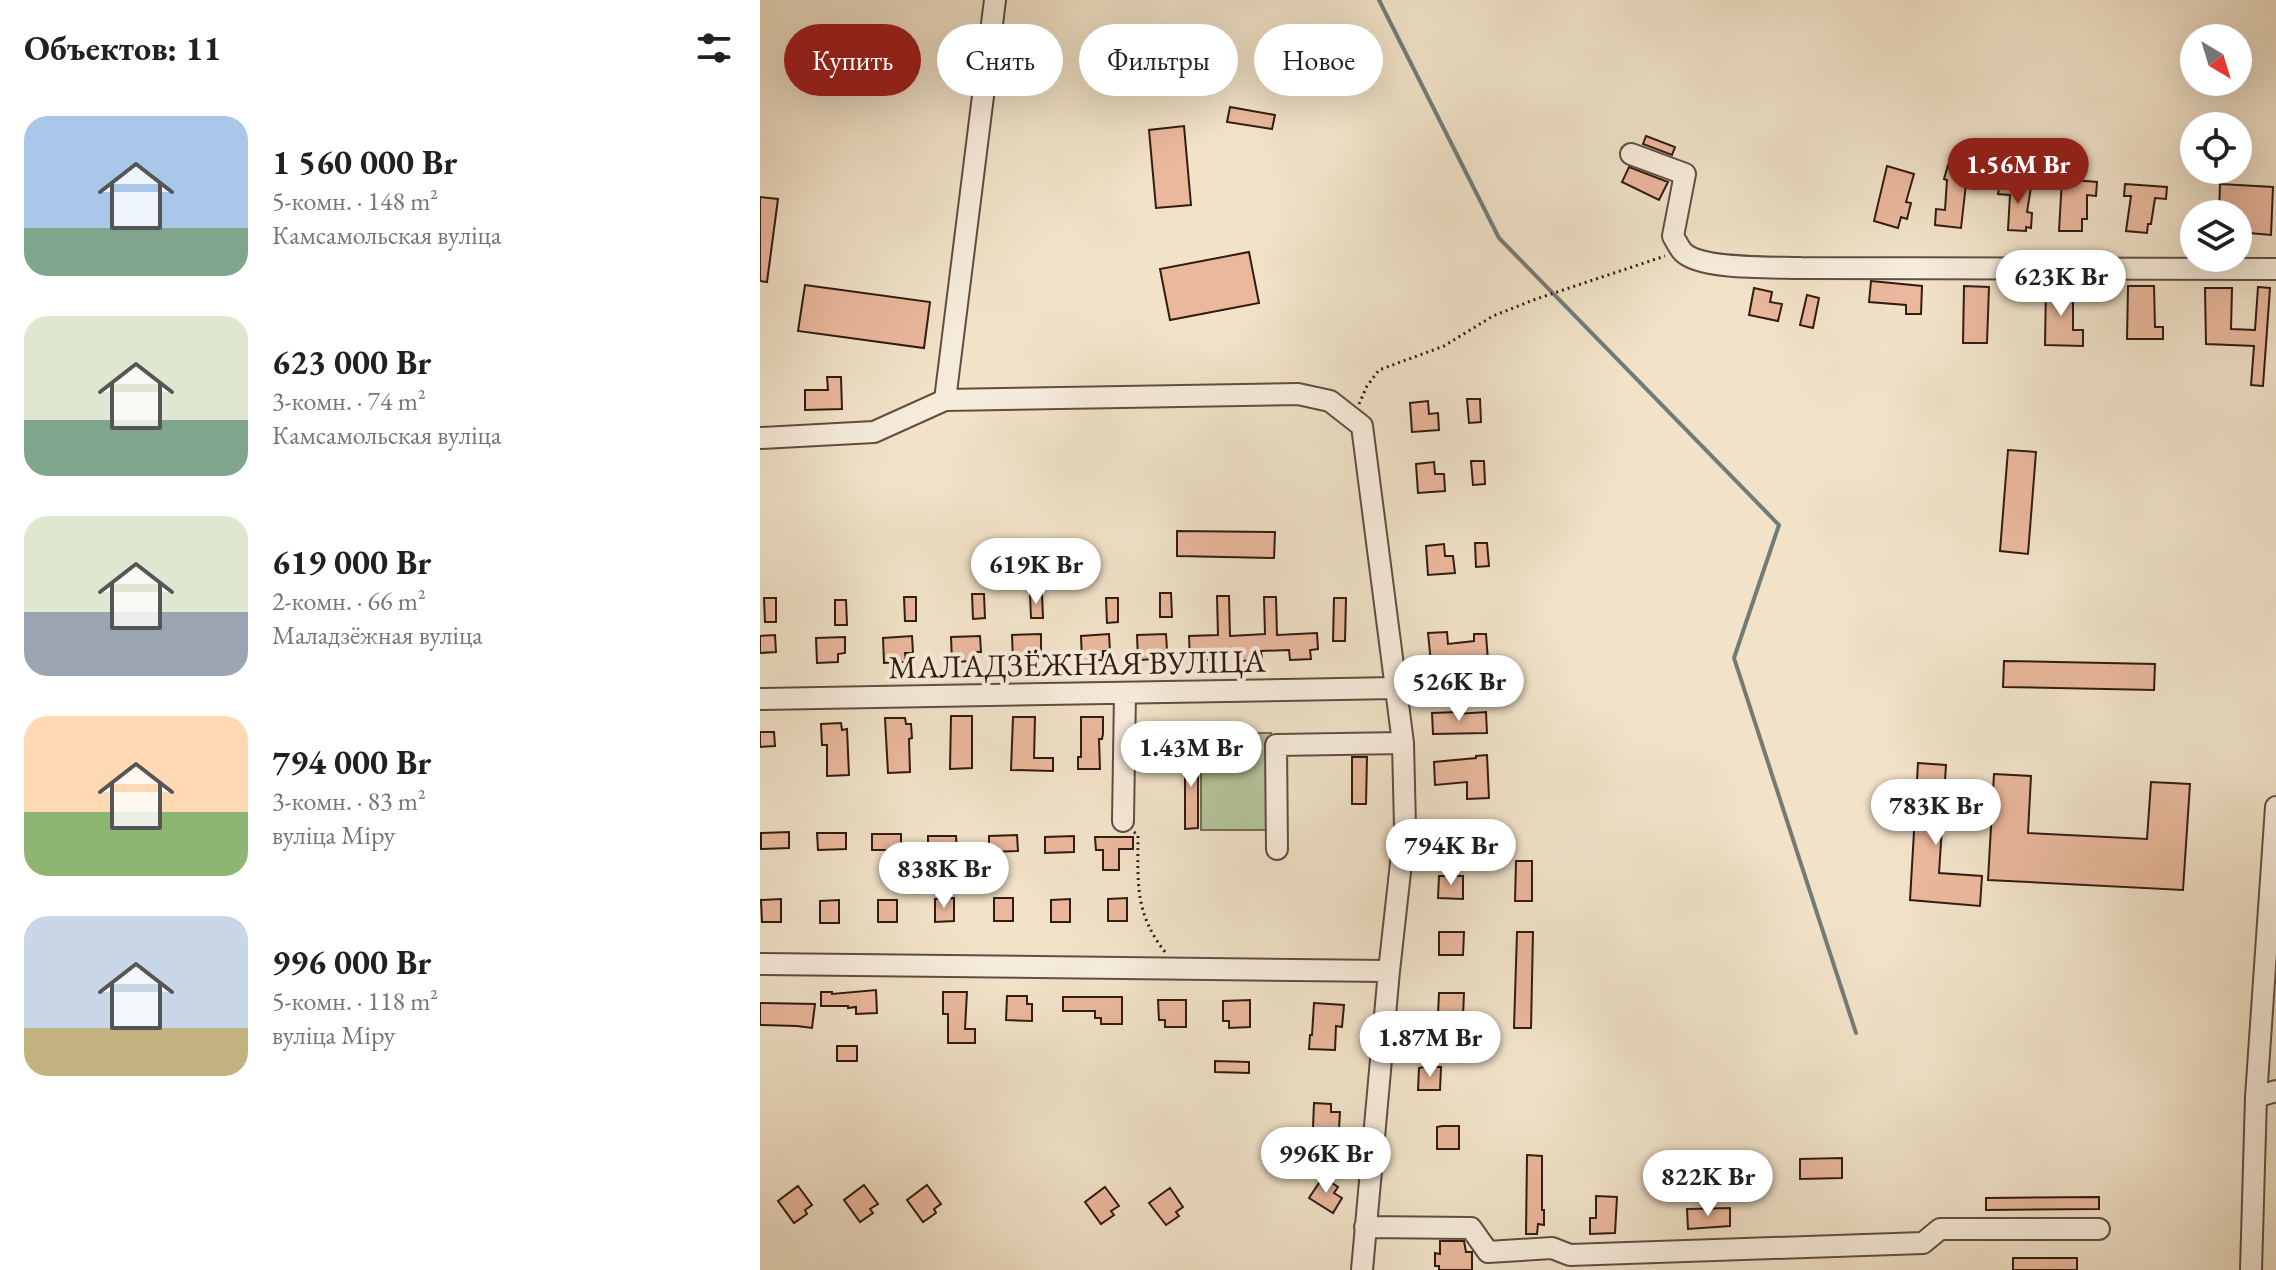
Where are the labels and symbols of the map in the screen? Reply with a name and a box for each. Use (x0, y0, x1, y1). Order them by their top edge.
north arrow (2180, 24, 2252, 96)
pin: 1.56M Br (1935, 138, 2101, 206)
pin: 623K Br (1987, 250, 2135, 318)
pin: 619K Br (962, 538, 1110, 606)
street label: МАЛАДЗЁЖНАЯ ВУЛІЦА (888, 640, 1267, 688)
pin: 526K Br (1385, 655, 1533, 723)
pin: 1.43M Br (1108, 721, 1274, 789)
pin: 783K Br (1862, 779, 2010, 847)
pin: 794K Br (1377, 819, 1525, 887)
pin: 838K Br (870, 842, 1018, 910)
pin: 1.87M Br (1347, 1011, 1513, 1079)
pin: 996K Br (1252, 1127, 1400, 1195)
pin: 822K Br (1634, 1150, 1782, 1218)

